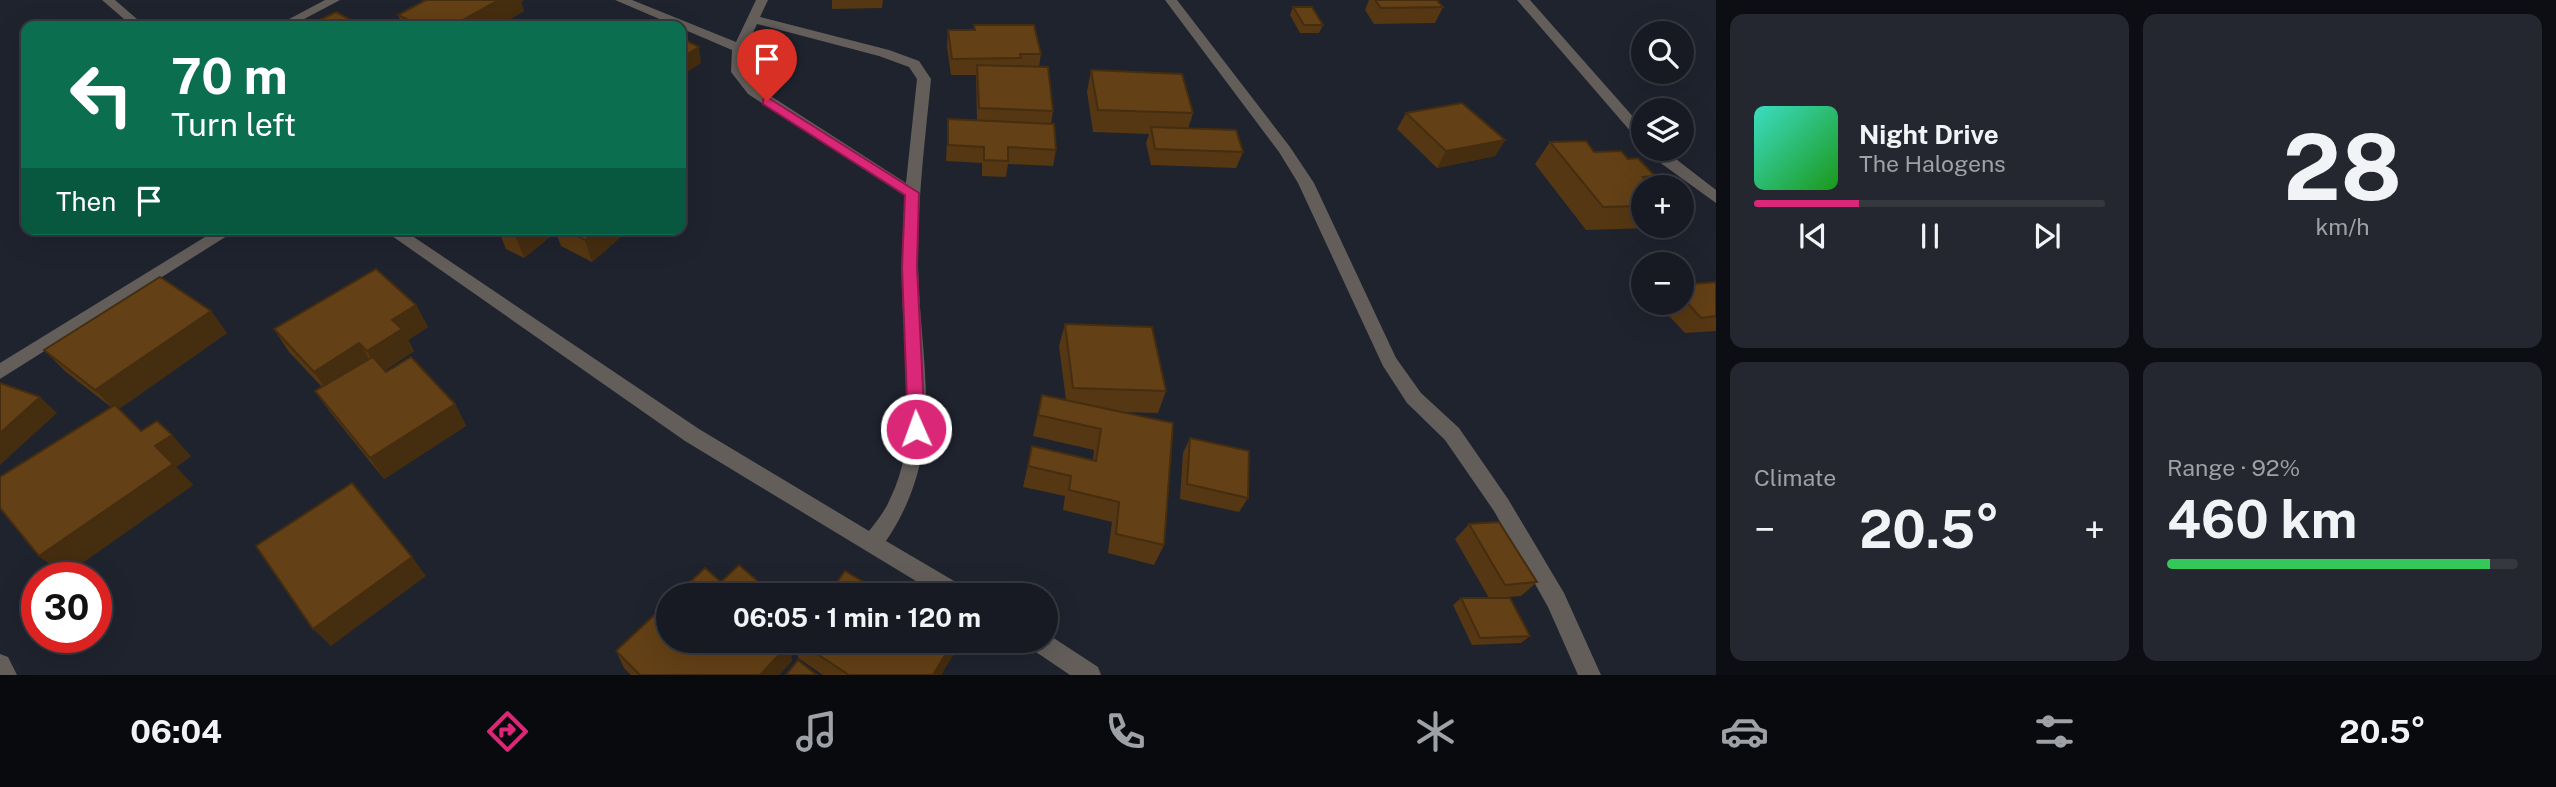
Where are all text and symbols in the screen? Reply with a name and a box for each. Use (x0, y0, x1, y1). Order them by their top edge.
map controls (1631, 21, 1694, 315)
button: search (1631, 21, 1694, 84)
pin (737, 29, 797, 101)
icon: arrive (748, 40, 786, 78)
text: 70 m (171, 47, 288, 105)
icon: left (56, 49, 147, 140)
button: layers (1631, 98, 1694, 161)
text: Turn left (171, 106, 296, 143)
text: 28 (2283, 114, 2402, 220)
text: Night Drive (1859, 119, 1999, 150)
text: The Halogens (1859, 150, 2006, 177)
button: + (1631, 175, 1694, 238)
icon: arrive (130, 182, 168, 220)
text: Then (56, 186, 116, 217)
text: km/h (2315, 213, 2370, 240)
icon: previous (1794, 217, 1832, 255)
icon: pause (1911, 217, 1949, 255)
icon: next (2028, 217, 2066, 255)
button: − (1631, 252, 1694, 315)
position arrow (879, 392, 953, 466)
text: Range · 92% (2167, 454, 2300, 481)
text: Climate (1754, 464, 1836, 491)
text: 460 km (2167, 489, 2357, 550)
text: 20.5° (1859, 499, 2000, 560)
text: − (1754, 507, 1775, 552)
text: + (2084, 507, 2105, 552)
speed limit sign: 30 (21, 562, 112, 653)
text: 06:05 · 1 min · 120 m (733, 602, 981, 633)
icon: directions (483, 707, 532, 756)
icon: music (792, 707, 841, 756)
icon: phone (1101, 707, 1150, 756)
icon: climate (1411, 707, 1460, 756)
icon: car (1720, 707, 1769, 756)
icon: filters (2030, 707, 2079, 756)
text: 06:04 (130, 713, 222, 750)
text: 20.5° (2339, 713, 2426, 750)

